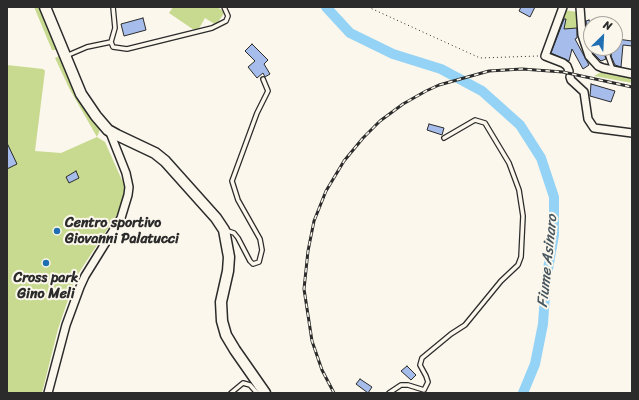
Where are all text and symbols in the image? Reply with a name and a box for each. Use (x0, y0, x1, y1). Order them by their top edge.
text: N (600, 15, 615, 36)
north arrow (583, 16, 623, 56)
water label: Fiume Asinaro (534, 214, 562, 308)
place label: Centro sportivo Giovanni Palatucci (65, 215, 179, 248)
marker: Centro sportivo Giovanni Palatucci (52, 226, 62, 236)
marker: Cross park Gino Meli (41, 258, 51, 268)
place label: Cross park Gino Meli (13, 270, 79, 302)

